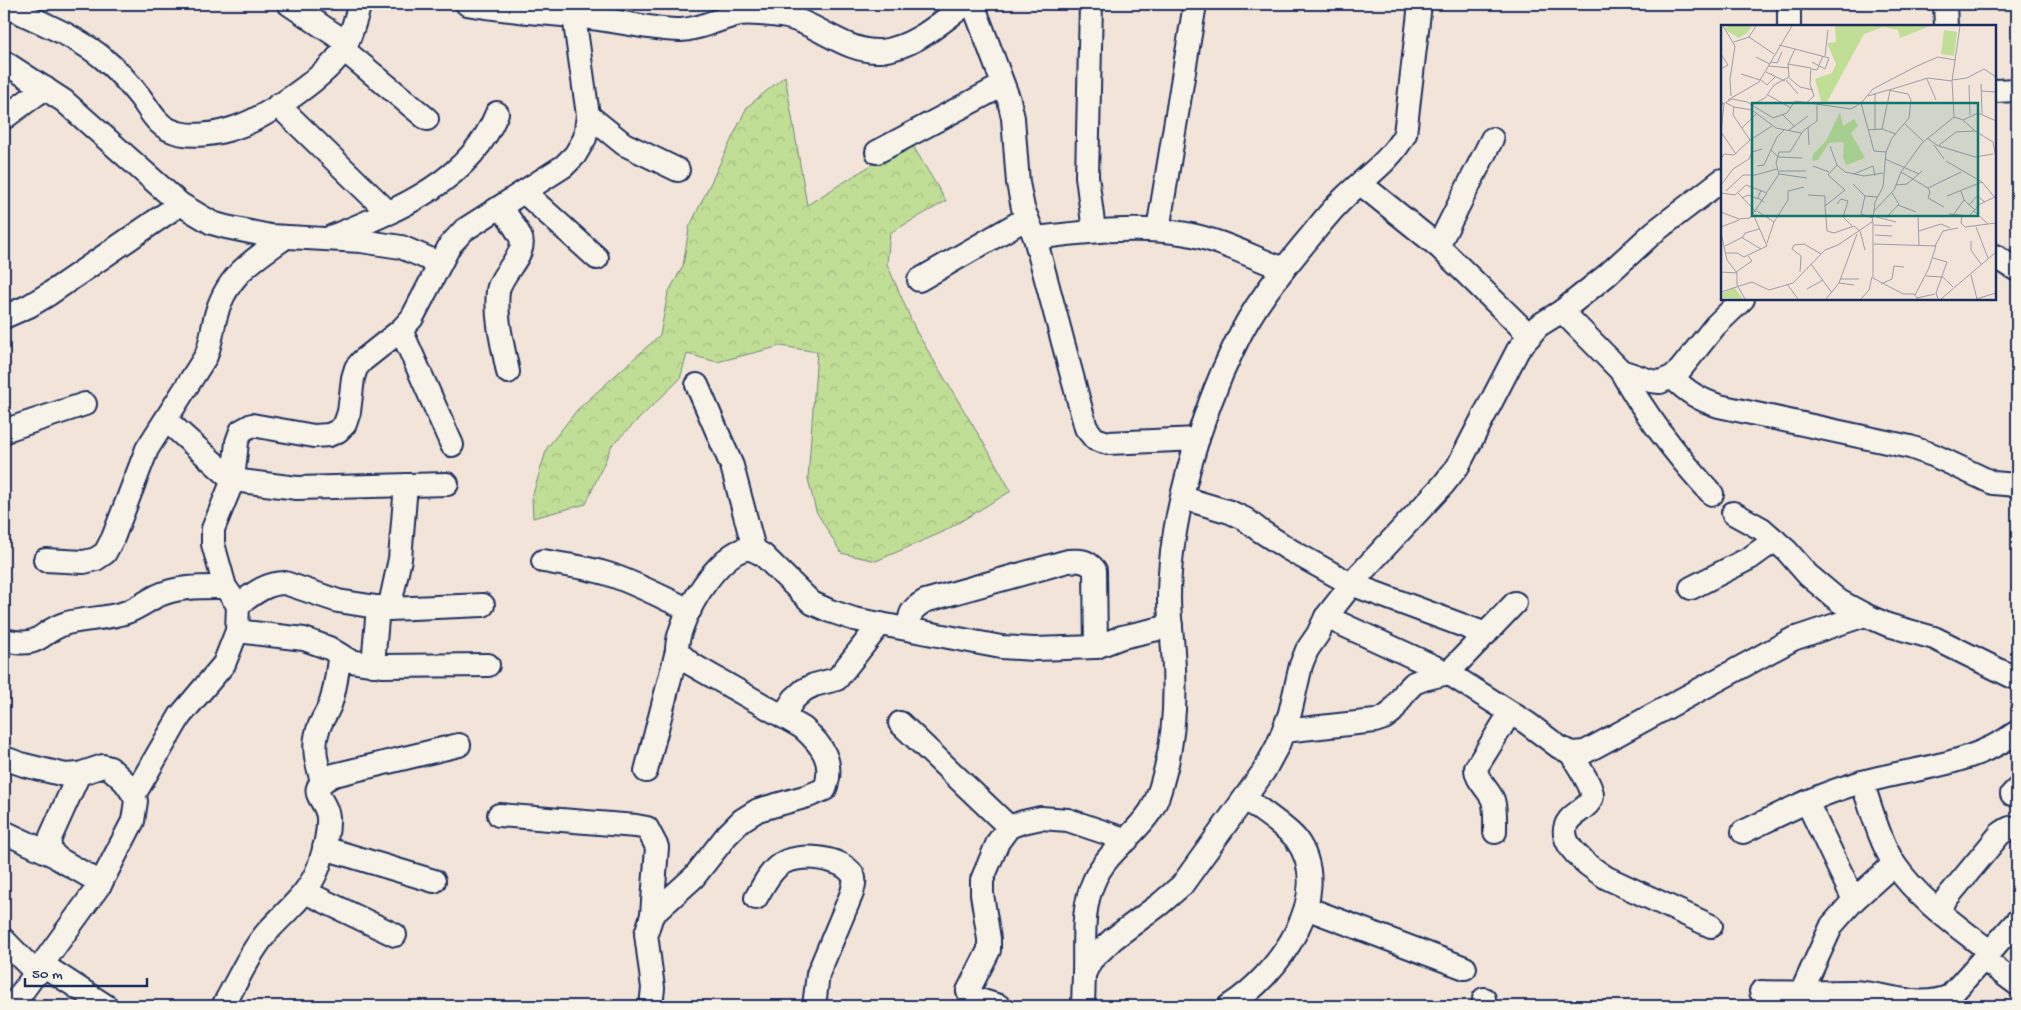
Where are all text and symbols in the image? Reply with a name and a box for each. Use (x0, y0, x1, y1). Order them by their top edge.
inset map (1721, 25, 1996, 300)
scale bar (25, 955, 148, 987)
text: 50 m (32, 966, 63, 984)

